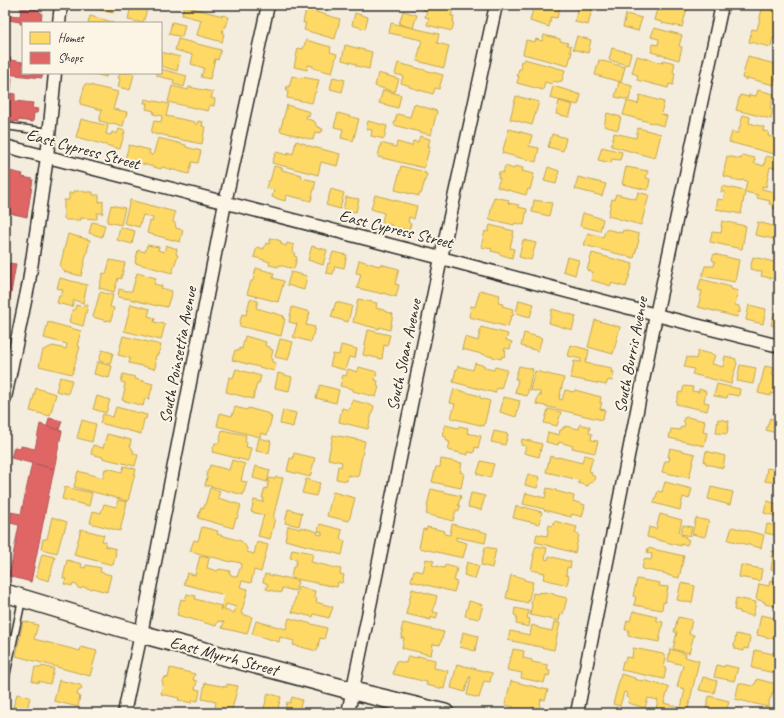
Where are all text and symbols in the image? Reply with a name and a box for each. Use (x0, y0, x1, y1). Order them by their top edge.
legend (22, 22, 162, 74)
text: Homes (58, 30, 85, 46)
text: Shops (58, 50, 83, 66)
street label: East Cypress Street (24, 124, 144, 175)
street label: East Cypress Street (337, 205, 457, 254)
street label: South Poinsettia Avenue (154, 283, 202, 425)
street label: South Burris Avenue (609, 294, 653, 415)
street label: South Sloan Avenue (382, 296, 426, 413)
street label: East Myrrh Street (168, 632, 282, 681)

